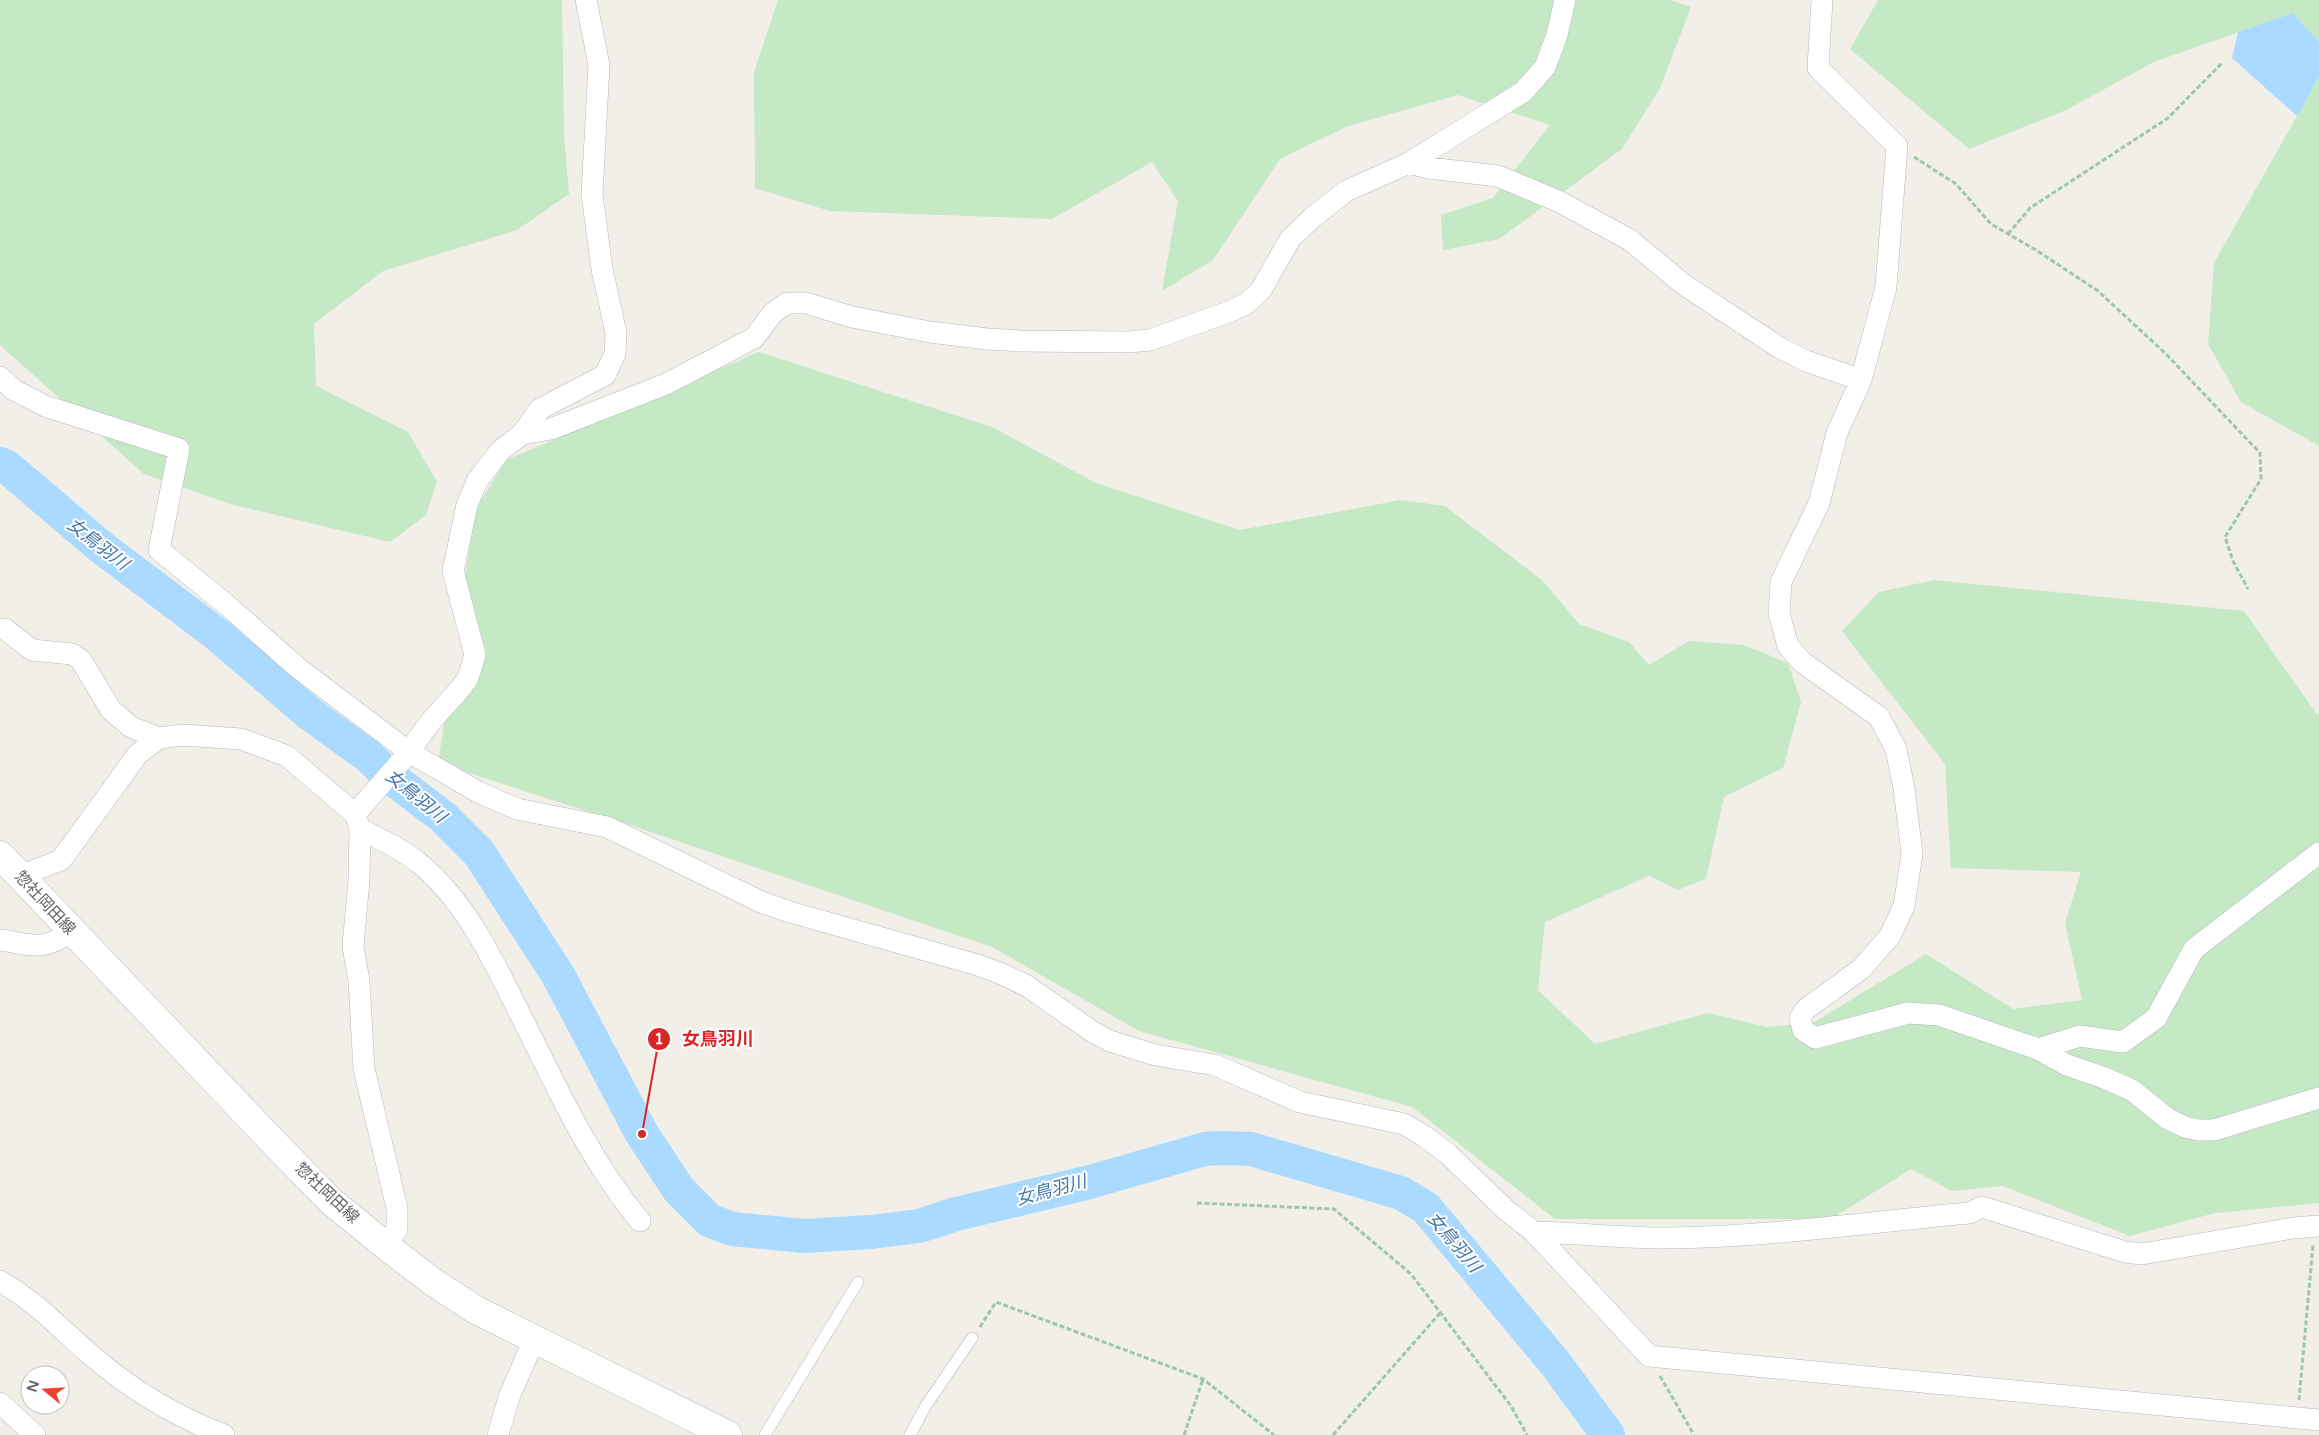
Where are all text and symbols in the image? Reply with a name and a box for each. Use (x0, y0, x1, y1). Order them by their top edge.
water label: 女鳥羽川 (63, 513, 135, 576)
water label: 女鳥羽川 (381, 764, 452, 829)
street label: 惣社岡田線 (10, 867, 80, 939)
callout: 女鳥羽川 (647, 1023, 764, 1056)
text: 女鳥羽川 (682, 1028, 754, 1050)
text: 1 (654, 1030, 664, 1048)
street label: 惣社岡田線 (291, 1158, 363, 1228)
water label: 女鳥羽川 (1013, 1170, 1091, 1210)
water label: 女鳥羽川 (1422, 1207, 1487, 1278)
north arrow (20, 1365, 70, 1415)
text: N (23, 1378, 43, 1394)

